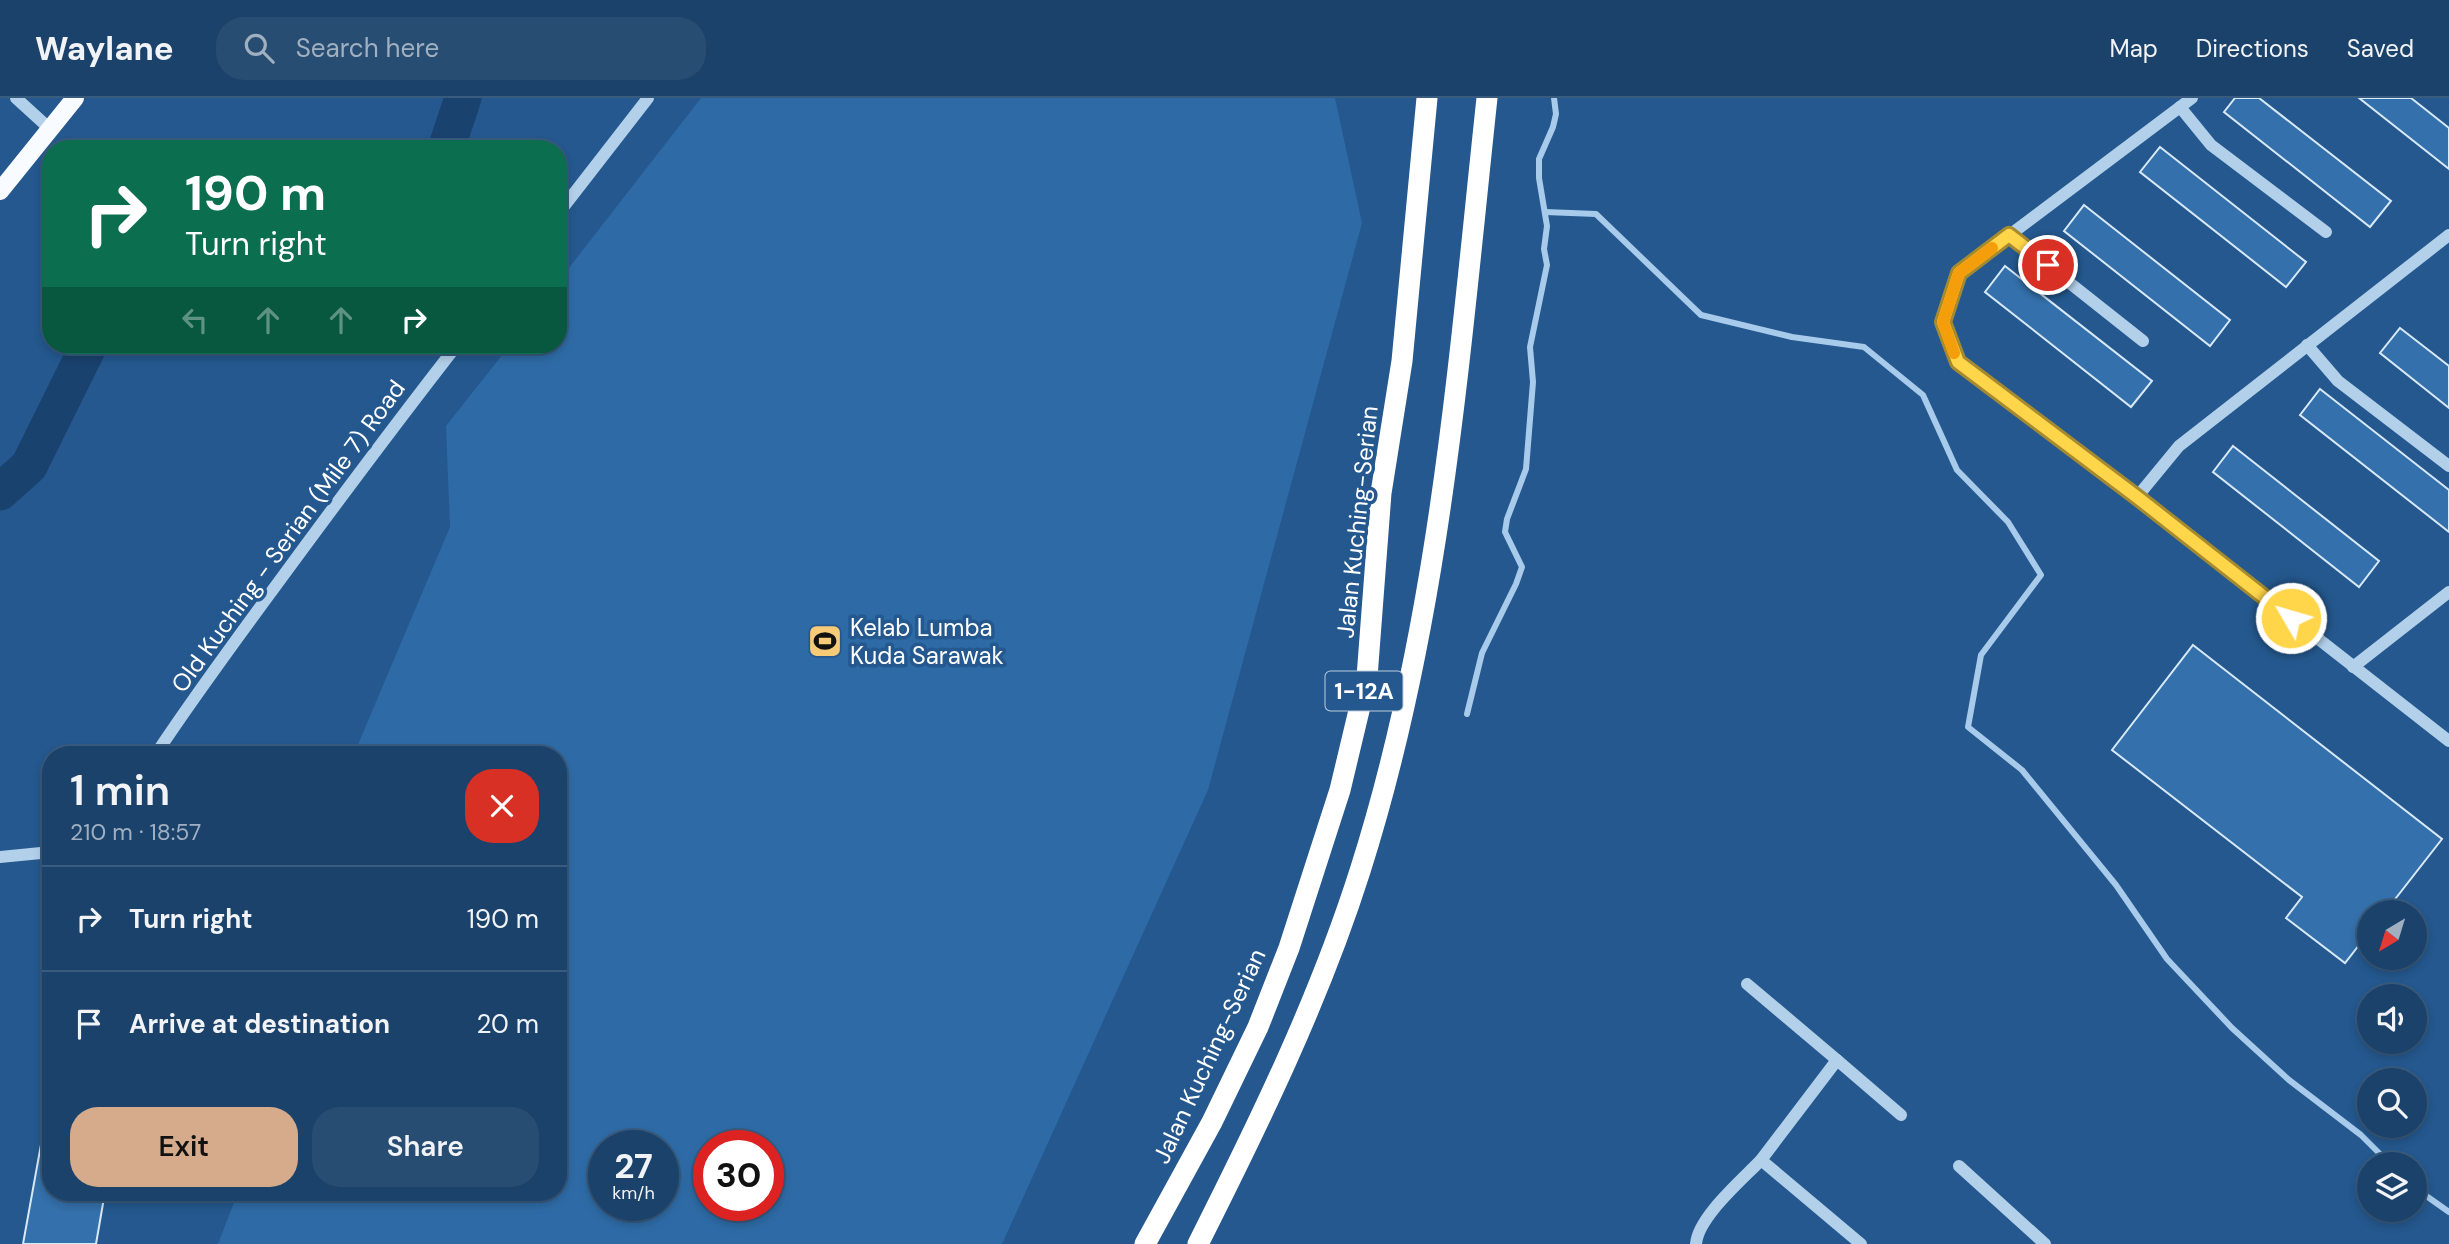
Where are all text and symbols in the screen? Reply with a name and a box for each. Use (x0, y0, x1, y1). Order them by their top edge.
search box (216, 17, 706, 80)
text: Waylane (35, 27, 174, 70)
icon: search (240, 29, 278, 67)
text: Search here (296, 31, 439, 65)
text: Map (2110, 33, 2158, 64)
text: Directions (2196, 33, 2309, 64)
text: Saved (2347, 33, 2414, 64)
text: 190 m (185, 161, 326, 225)
icon: right (70, 168, 161, 259)
text: Turn right (185, 223, 327, 265)
pin (2018, 235, 2078, 295)
icon: arrive (2029, 246, 2067, 284)
icon: left (176, 301, 214, 339)
icon: ahead (249, 301, 287, 339)
icon: ahead (322, 301, 360, 339)
icon: right (395, 301, 433, 339)
street label: Old Kuching - Serian (Mile 7) Road (164, 374, 412, 698)
street label: Jalan Kuching-Serian (1329, 404, 1385, 640)
position arrow (2254, 581, 2328, 655)
place label: Kelab Lumba Kuda Sarawak (850, 612, 1004, 671)
sports icon: Kelab Lumba Kuda Sarawak (806, 622, 844, 660)
road number: 1-12A (1326, 671, 1402, 710)
text: 1 min (70, 763, 170, 818)
button: close (465, 769, 539, 843)
text: 210 m · 18:57 (70, 817, 201, 847)
icon: right (70, 900, 108, 938)
north arrow (2357, 900, 2427, 970)
map controls (2357, 900, 2427, 1222)
text: Turn right (129, 902, 253, 936)
text: 190 m (467, 902, 539, 936)
street label: Jalan Kuching-Serian (1146, 944, 1272, 1168)
button: sound (2357, 984, 2427, 1054)
icon: arrive (70, 1005, 108, 1043)
text: Arrive at destination (129, 1007, 390, 1041)
text: 20 m (476, 1007, 539, 1041)
button: search (2357, 1068, 2427, 1138)
button: Exit (70, 1107, 298, 1187)
button: Share (312, 1107, 539, 1187)
speed limit sign: 30 (693, 1130, 784, 1221)
text: 27 (614, 1143, 653, 1189)
button: layers (2357, 1152, 2427, 1222)
text: km/h (612, 1181, 655, 1205)

